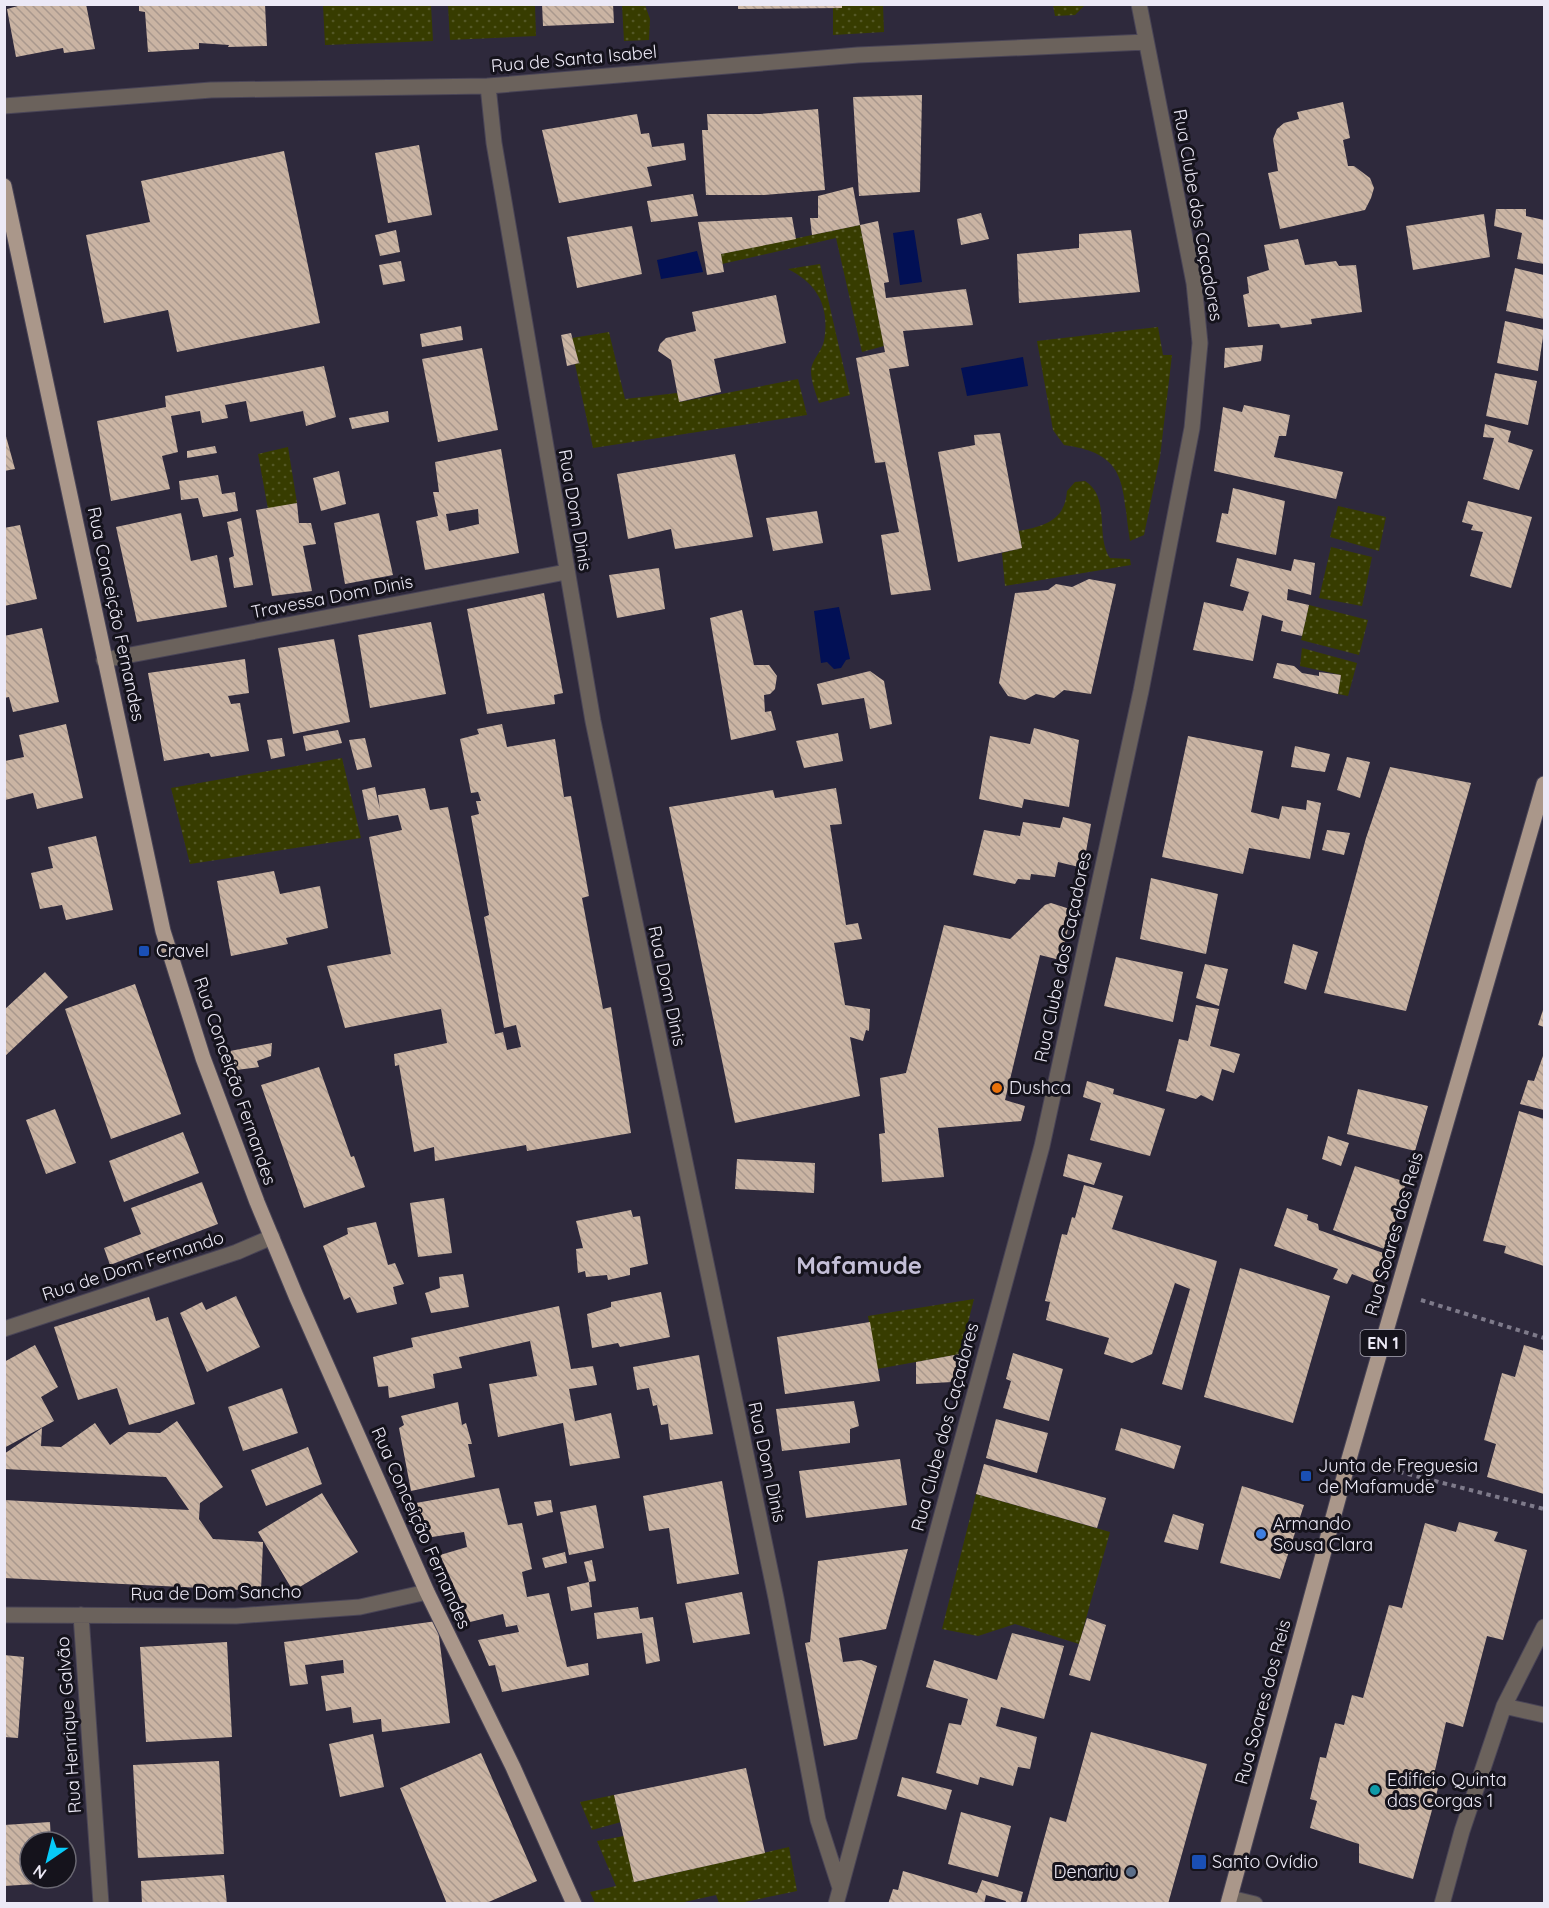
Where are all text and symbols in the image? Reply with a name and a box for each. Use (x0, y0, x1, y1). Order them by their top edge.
street label: Rua de Santa Isabel (490, 40, 658, 77)
street label: Rua Clube dos Caçadores (1169, 107, 1228, 323)
street label: Rua Dom Dinis (554, 447, 597, 572)
street label: Rua Conceição Fernandes (83, 505, 150, 723)
street label: Travessa Dom Dinis (249, 570, 415, 623)
street label: Rua Clube dos Caçadores (1029, 849, 1096, 1064)
street label: Rua Dom Dinis (643, 923, 691, 1048)
place label: Cravel (156, 939, 209, 962)
marker: Cravel (137, 944, 151, 958)
street label: Rua Conceição Fernandes (189, 974, 282, 1188)
place label: Dushca (1009, 1076, 1071, 1099)
marker: Dushca (990, 1081, 1004, 1095)
street label: Rua Soares dos Reis (1359, 1149, 1428, 1318)
street label: Rua de Dom Fernando (39, 1225, 227, 1306)
district label: Mafamude (796, 1250, 922, 1280)
street label: Rua Clube dos Caçadores (906, 1320, 983, 1534)
road number: EN 1 (1360, 1330, 1406, 1356)
street label: Rua Dom Dinis (743, 1399, 791, 1524)
street label: Rua Conceição Fernandes (366, 1423, 476, 1632)
place label: Junta de Freguesia de Mafamude (1318, 1454, 1478, 1498)
marker: Junta de Freguesia de Mafamude (1299, 1469, 1313, 1483)
place label: Armando Sousa Clara (1273, 1512, 1373, 1556)
marker: Armando Sousa Clara (1254, 1527, 1268, 1541)
street label: Rua de Dom Sancho (130, 1580, 302, 1605)
street label: Rua Soares dos Reis (1229, 1617, 1296, 1787)
street label: Rua Henrique Galvão (51, 1636, 86, 1814)
place label: Edifício Quinta das Corgas 1 (1387, 1768, 1507, 1812)
marker: Edifício Quinta das Corgas 1 (1368, 1783, 1382, 1797)
north arrow (18, 1830, 78, 1890)
place label: Santo Ovídio (1212, 1850, 1318, 1873)
marker: Santo Ovídio (1190, 1853, 1208, 1871)
place label: Denariu (1053, 1860, 1119, 1883)
text: N (29, 1861, 50, 1884)
marker: Denariu (1124, 1865, 1138, 1879)

